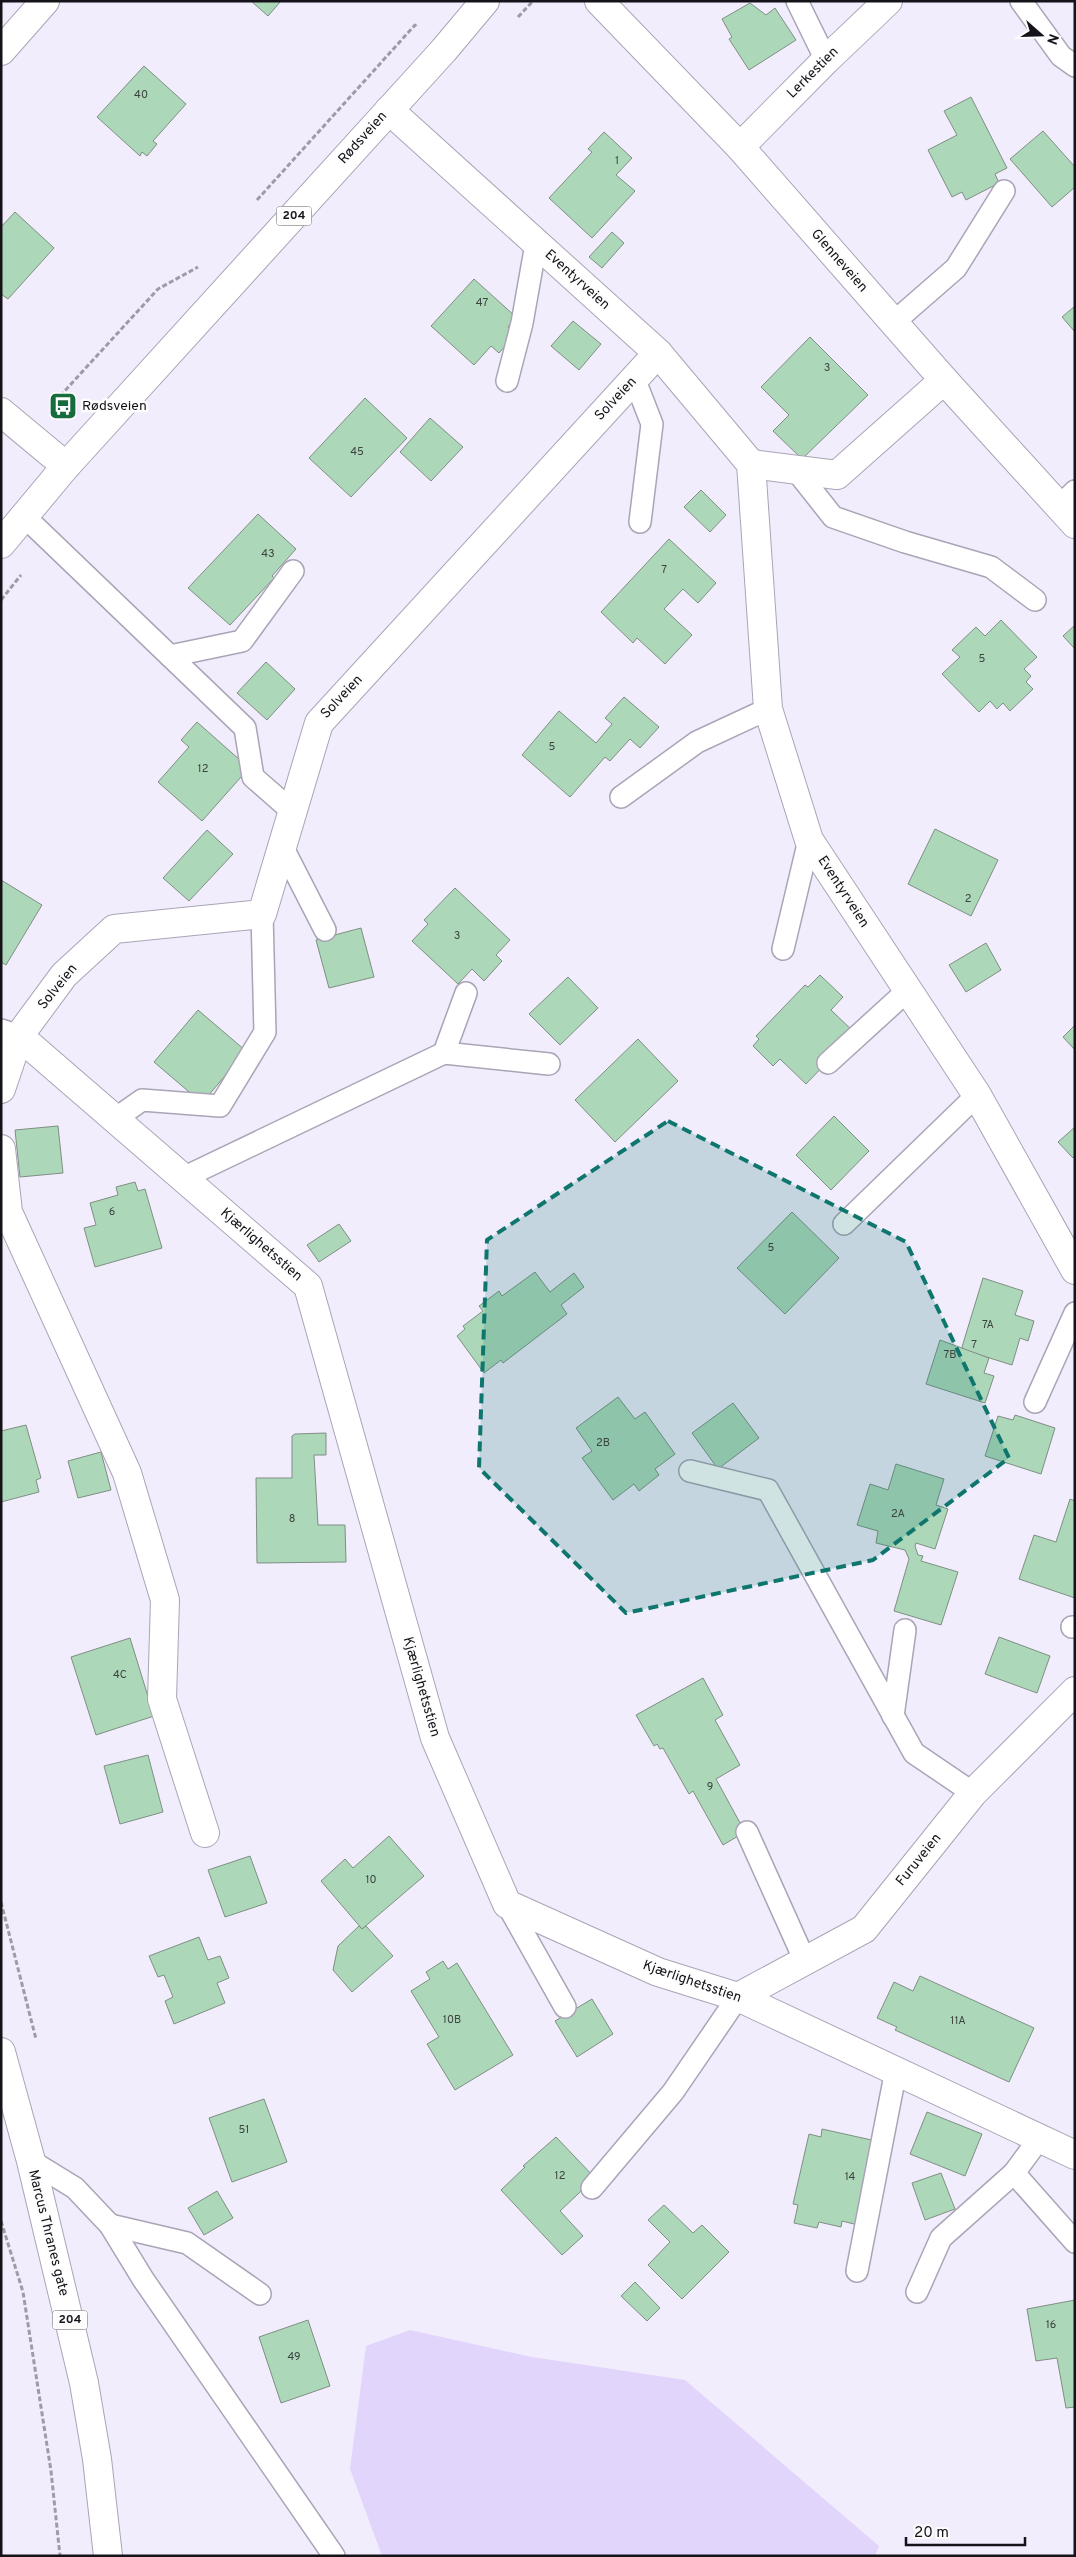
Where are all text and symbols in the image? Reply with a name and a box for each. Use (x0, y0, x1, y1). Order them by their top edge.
north arrow (1016, 10, 1066, 60)
text: N (1042, 31, 1062, 47)
street label: Lerkestien (784, 44, 842, 102)
house number: 40 (134, 88, 148, 102)
street label: Rødsveien (335, 108, 391, 168)
house number: 1 (615, 154, 619, 168)
road number: 204 (276, 207, 312, 226)
street label: Glenneveien (807, 226, 871, 296)
street label: Eventyrveien (541, 246, 613, 314)
house number: 47 (476, 296, 488, 310)
house number: 3 (824, 361, 830, 375)
street label: Solveien (592, 374, 640, 424)
bus stop icon: Rødsveien (48, 391, 78, 421)
place label: Rødsveien (82, 398, 147, 415)
house number: 45 (350, 445, 364, 459)
house number: 43 (261, 547, 275, 561)
house number: 7 (661, 563, 667, 577)
house number: 5 (979, 652, 986, 666)
street label: Solveien (318, 672, 366, 722)
house number: 5 (549, 740, 556, 754)
house number: 12 (198, 762, 208, 776)
street label: Eventyrveien (814, 853, 872, 931)
house number: 2 (965, 892, 971, 906)
house number: 3 (454, 929, 460, 943)
street label: Solveien (35, 961, 81, 1013)
house number: 6 (109, 1205, 115, 1219)
street label: Kjærlighetsstien (216, 1205, 306, 1285)
house number: 5 (768, 1241, 775, 1255)
house number: 7A (982, 1318, 994, 1332)
house number: 7 (971, 1338, 977, 1352)
house number: 7B (944, 1348, 956, 1362)
house number: 2B (596, 1436, 610, 1450)
house number: 2A (891, 1507, 905, 1521)
house number: 8 (289, 1512, 295, 1526)
street label: Kjærlighetsstien (399, 1635, 443, 1739)
house number: 4C (113, 1668, 127, 1682)
house number: 9 (707, 1780, 713, 1794)
street label: Furuveien (893, 1830, 945, 1890)
house number: 10 (365, 1873, 377, 1887)
street label: Kjærlighetsstien (640, 1957, 744, 2007)
house number: 10B (443, 2013, 461, 2027)
house number: 11A (950, 2014, 966, 2028)
house number: 51 (239, 2123, 249, 2137)
street label: Marcus Thranes gate (24, 2168, 72, 2298)
house number: 12 (555, 2169, 565, 2183)
house number: 14 (845, 2170, 856, 2184)
road number: 204 (52, 2310, 88, 2330)
house number: 16 (1046, 2318, 1056, 2332)
house number: 49 (287, 2350, 301, 2364)
scale bar (906, 2514, 1025, 2546)
text: 20 m (914, 2524, 949, 2543)

